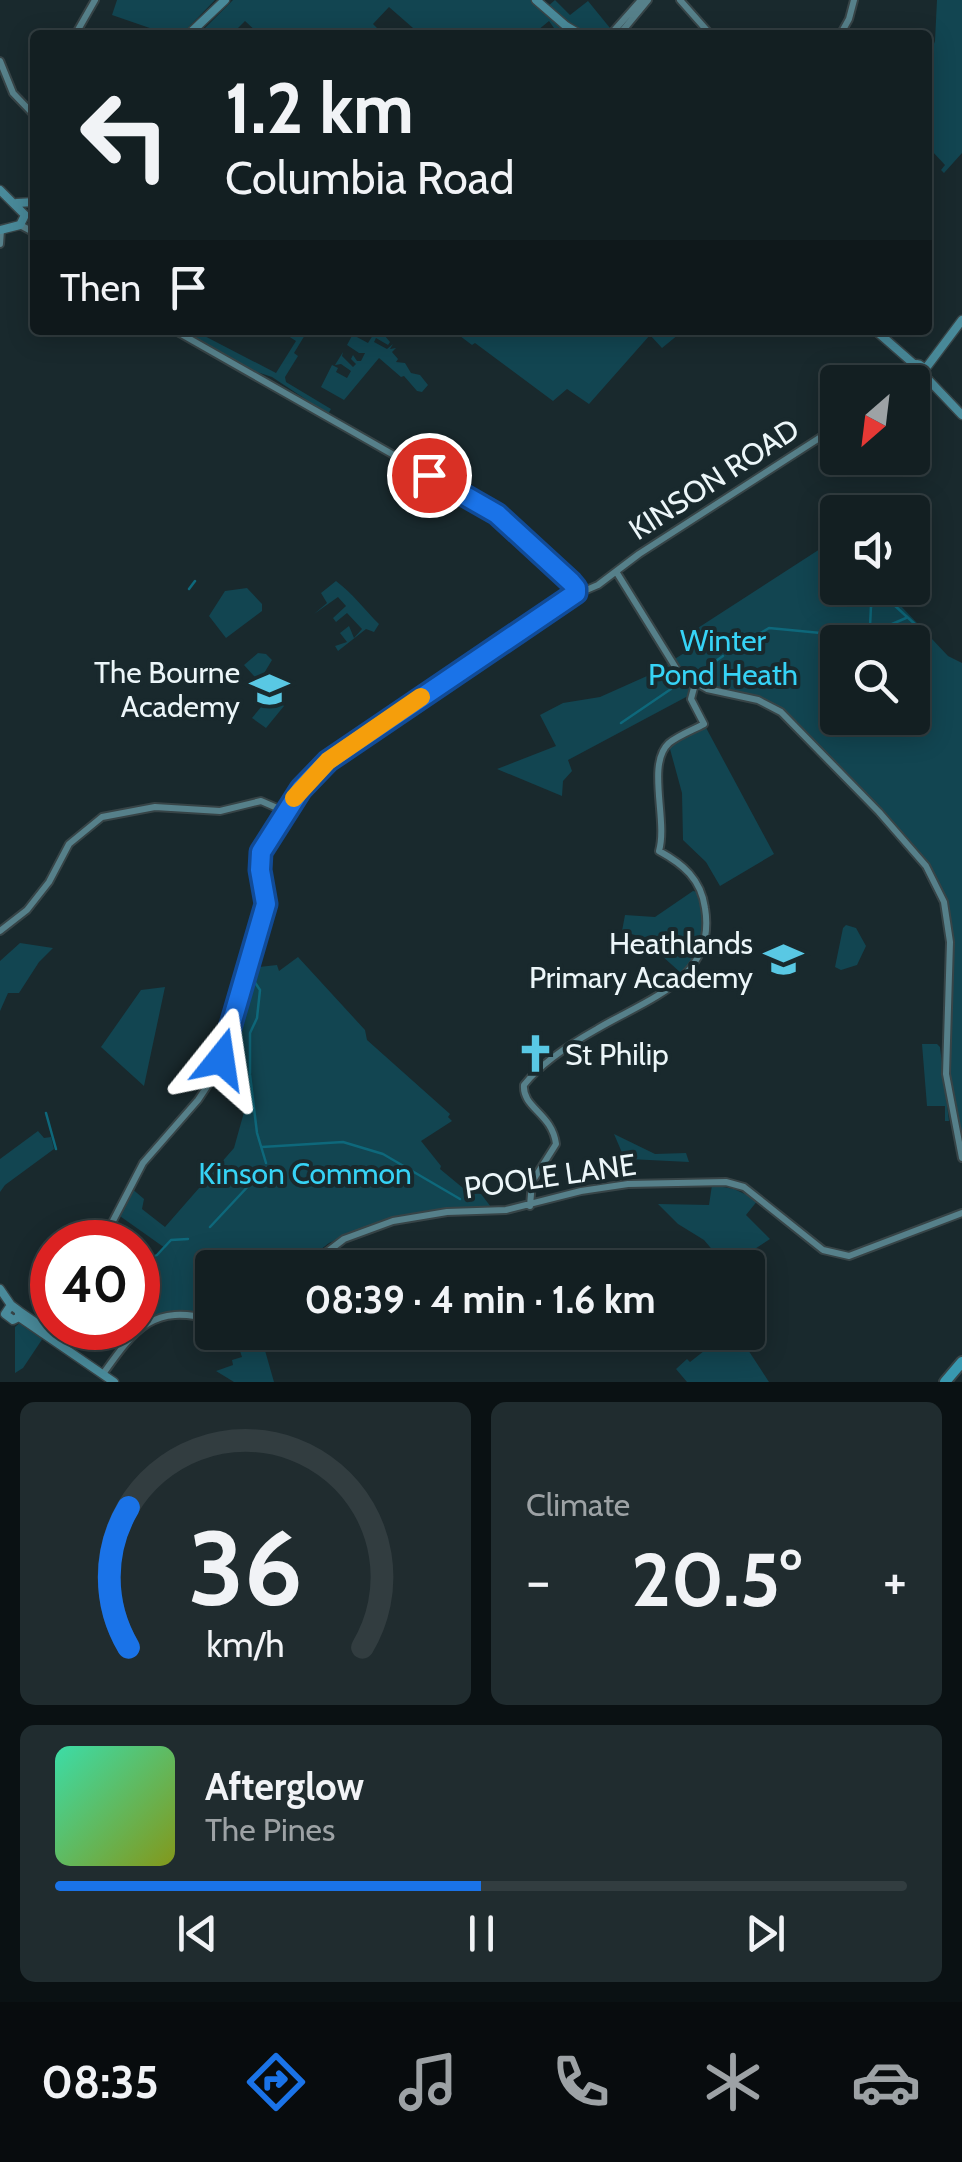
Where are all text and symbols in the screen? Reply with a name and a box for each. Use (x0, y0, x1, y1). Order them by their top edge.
text: 1.2 km (225, 65, 414, 151)
icon: left (60, 70, 190, 200)
text: Columbia Road (225, 151, 514, 205)
icon: arrive (161, 260, 216, 315)
text: Then (60, 264, 141, 311)
north arrow (820, 365, 930, 475)
map controls (820, 365, 930, 735)
street label: KINSON ROAD (622, 410, 806, 548)
pin (387, 433, 472, 518)
icon: arrive (402, 448, 457, 503)
button: sound (820, 495, 930, 605)
park label: Winter Pond Heath (648, 622, 798, 693)
button: search (820, 625, 930, 735)
place label: The Bourne Academy (94, 654, 240, 725)
school or university icon: The Bourne Academy (249, 668, 291, 710)
place label: Heathlands Primary Academy (529, 925, 753, 996)
school or university icon: Heathlands Primary Academy (762, 939, 804, 981)
position arrow (169, 1007, 273, 1111)
church icon: St Philip (514, 1033, 556, 1075)
place label: St Philip (565, 1036, 669, 1073)
street label: POOLE LANE (462, 1146, 638, 1206)
park label: Kinson Common (198, 1155, 412, 1192)
speed limit sign: 40 (30, 1220, 160, 1350)
text: 08:39 · 4 min · 1.6 km (305, 1276, 655, 1323)
text: Climate (526, 1485, 630, 1524)
text: 36 (188, 1505, 303, 1631)
text: 20.5° (631, 1534, 802, 1625)
text: − (526, 1547, 550, 1614)
text: + (883, 1547, 907, 1614)
text: km/h (206, 1623, 285, 1666)
text: Afterglow (205, 1763, 364, 1810)
text: The Pines (205, 1810, 335, 1849)
icon: previous (170, 1906, 225, 1961)
icon: pause (454, 1906, 509, 1961)
icon: next (738, 1906, 793, 1961)
icon: directions (241, 2047, 311, 2117)
icon: music (393, 2047, 463, 2117)
icon: phone (546, 2047, 616, 2117)
icon: climate (698, 2047, 768, 2117)
icon: car (851, 2047, 921, 2117)
text: 08:35 (41, 2055, 159, 2109)

